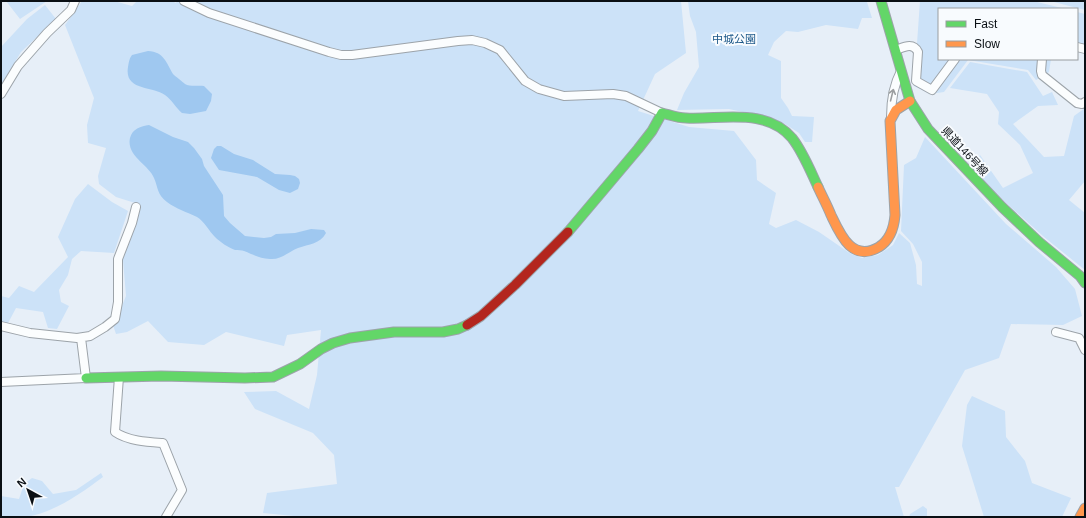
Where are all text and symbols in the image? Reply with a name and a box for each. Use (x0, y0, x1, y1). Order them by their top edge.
legend (938, 8, 1078, 60)
text: Fast (974, 17, 998, 31)
park label: 中城公園 (712, 33, 756, 45)
text: Slow (974, 37, 1000, 51)
one-way arrow (889, 88, 897, 101)
street label: 県道146号線 (939, 124, 991, 178)
north arrow (8, 470, 48, 510)
text: N (15, 475, 29, 489)

